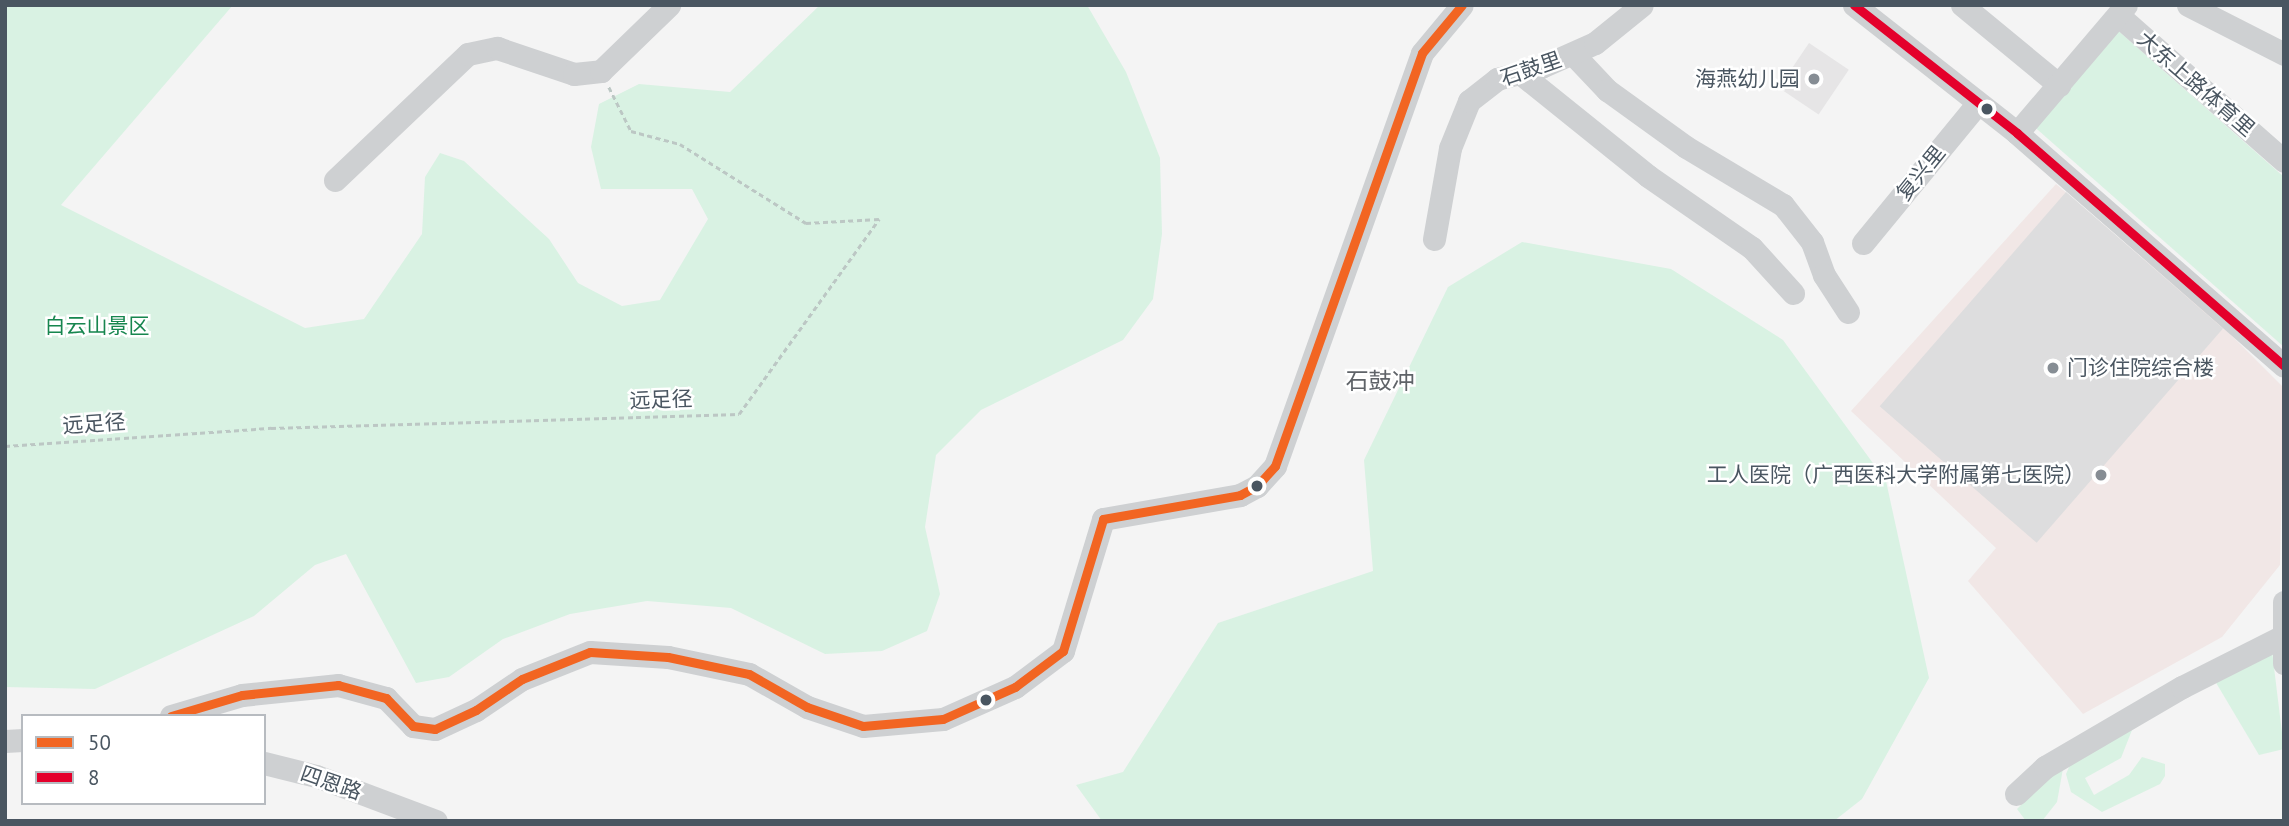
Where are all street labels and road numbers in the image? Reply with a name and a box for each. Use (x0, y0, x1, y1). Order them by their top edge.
street label: 大东上路体育里 (2132, 26, 2260, 142)
street label: 石鼓里 (1497, 47, 1565, 91)
street label: 复兴里 (1891, 141, 1951, 205)
street label: 远足径 (629, 386, 693, 414)
street label: 远足径 (62, 409, 126, 439)
street label: 四恩路 (297, 761, 365, 805)

